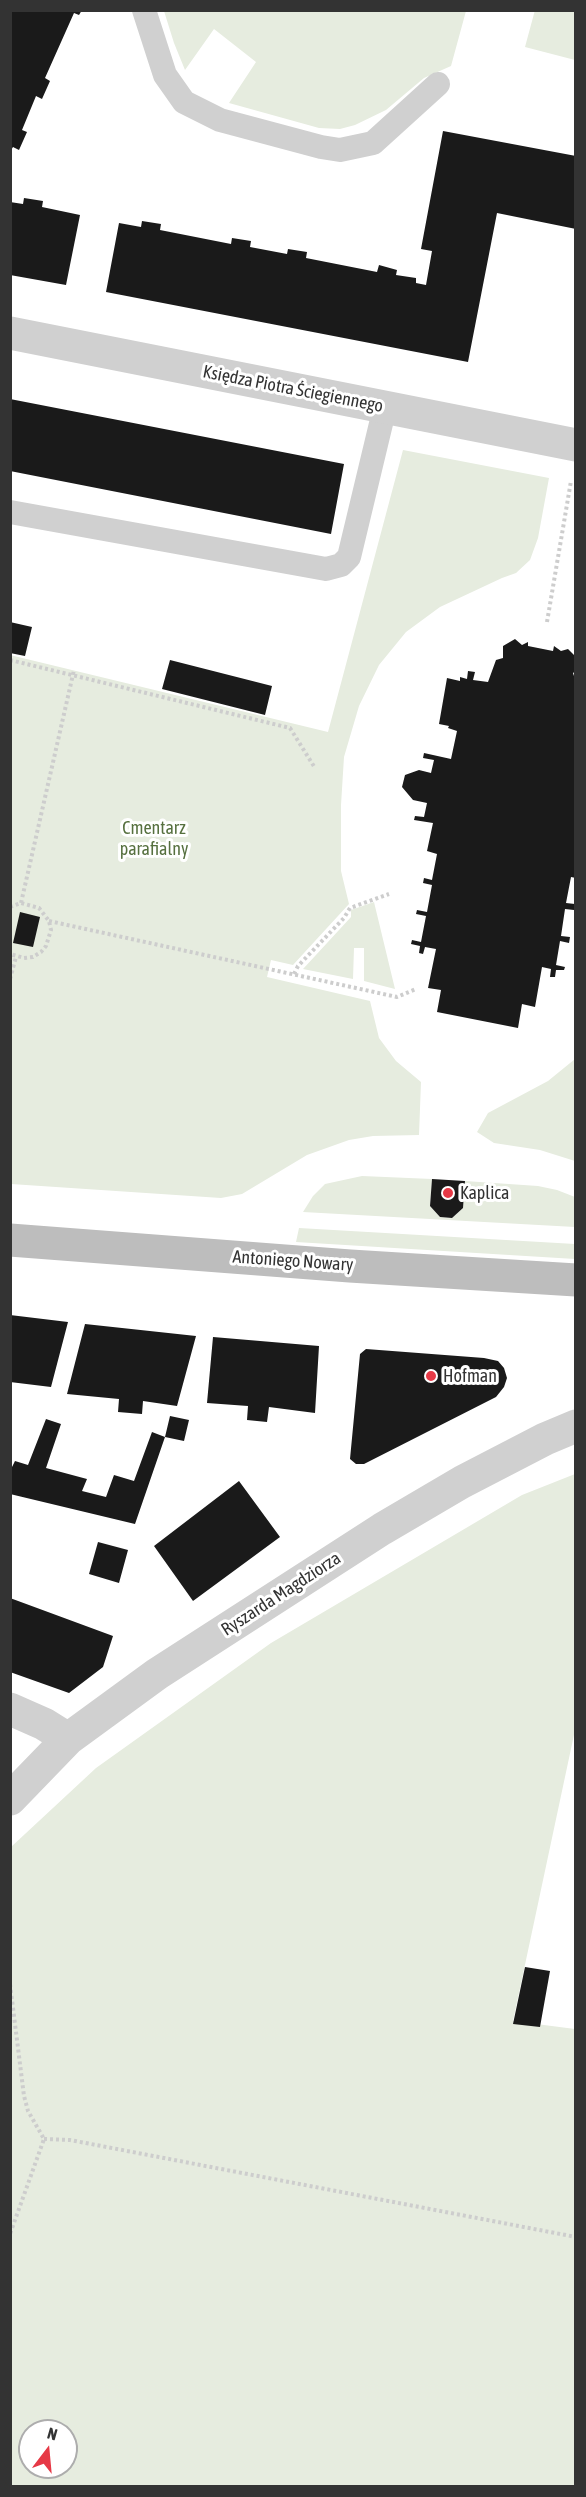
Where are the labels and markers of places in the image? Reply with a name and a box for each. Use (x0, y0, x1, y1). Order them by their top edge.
place label: Kaplica (460, 1182, 509, 1204)
marker: Kaplica (441, 1186, 455, 1200)
place label: Hofman (443, 1365, 497, 1387)
marker: Hofman (424, 1369, 438, 1383)

